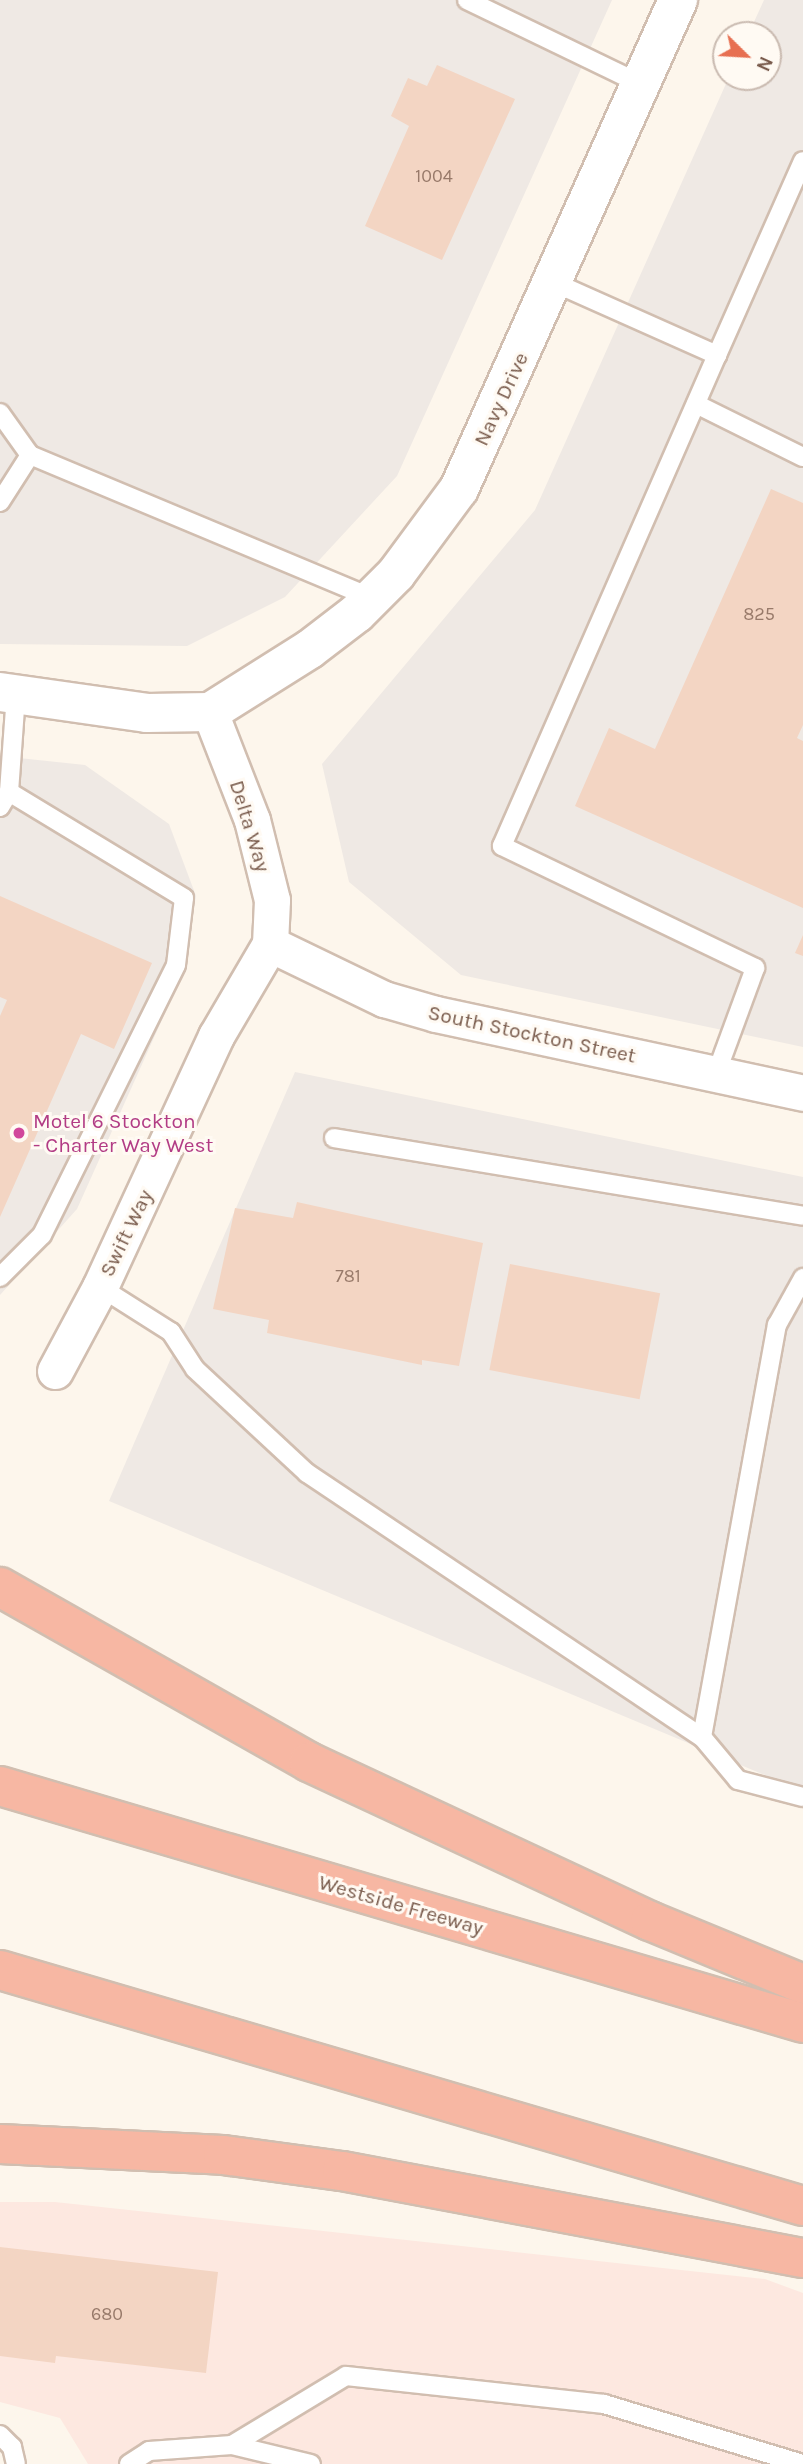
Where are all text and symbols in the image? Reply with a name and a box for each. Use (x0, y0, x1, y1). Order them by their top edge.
north arrow (712, 21, 782, 91)
text: N (752, 53, 777, 74)
house number: 1004 (415, 165, 453, 187)
street label: Navy Drive (468, 348, 534, 450)
house number: 825 (743, 603, 775, 625)
street label: Delta Way (224, 777, 276, 875)
street label: South Stockton Street (426, 1000, 638, 1068)
place label: Motel 6 Stockton - Charter Way West (33, 1108, 213, 1158)
marker: Motel 6 Stockton - Charter Way West (11, 1125, 27, 1141)
street label: Swift Way (94, 1185, 158, 1281)
house number: 781 (335, 1265, 361, 1287)
street label: Westside Freeway (316, 1869, 486, 1941)
house number: 680 (91, 2303, 123, 2325)

